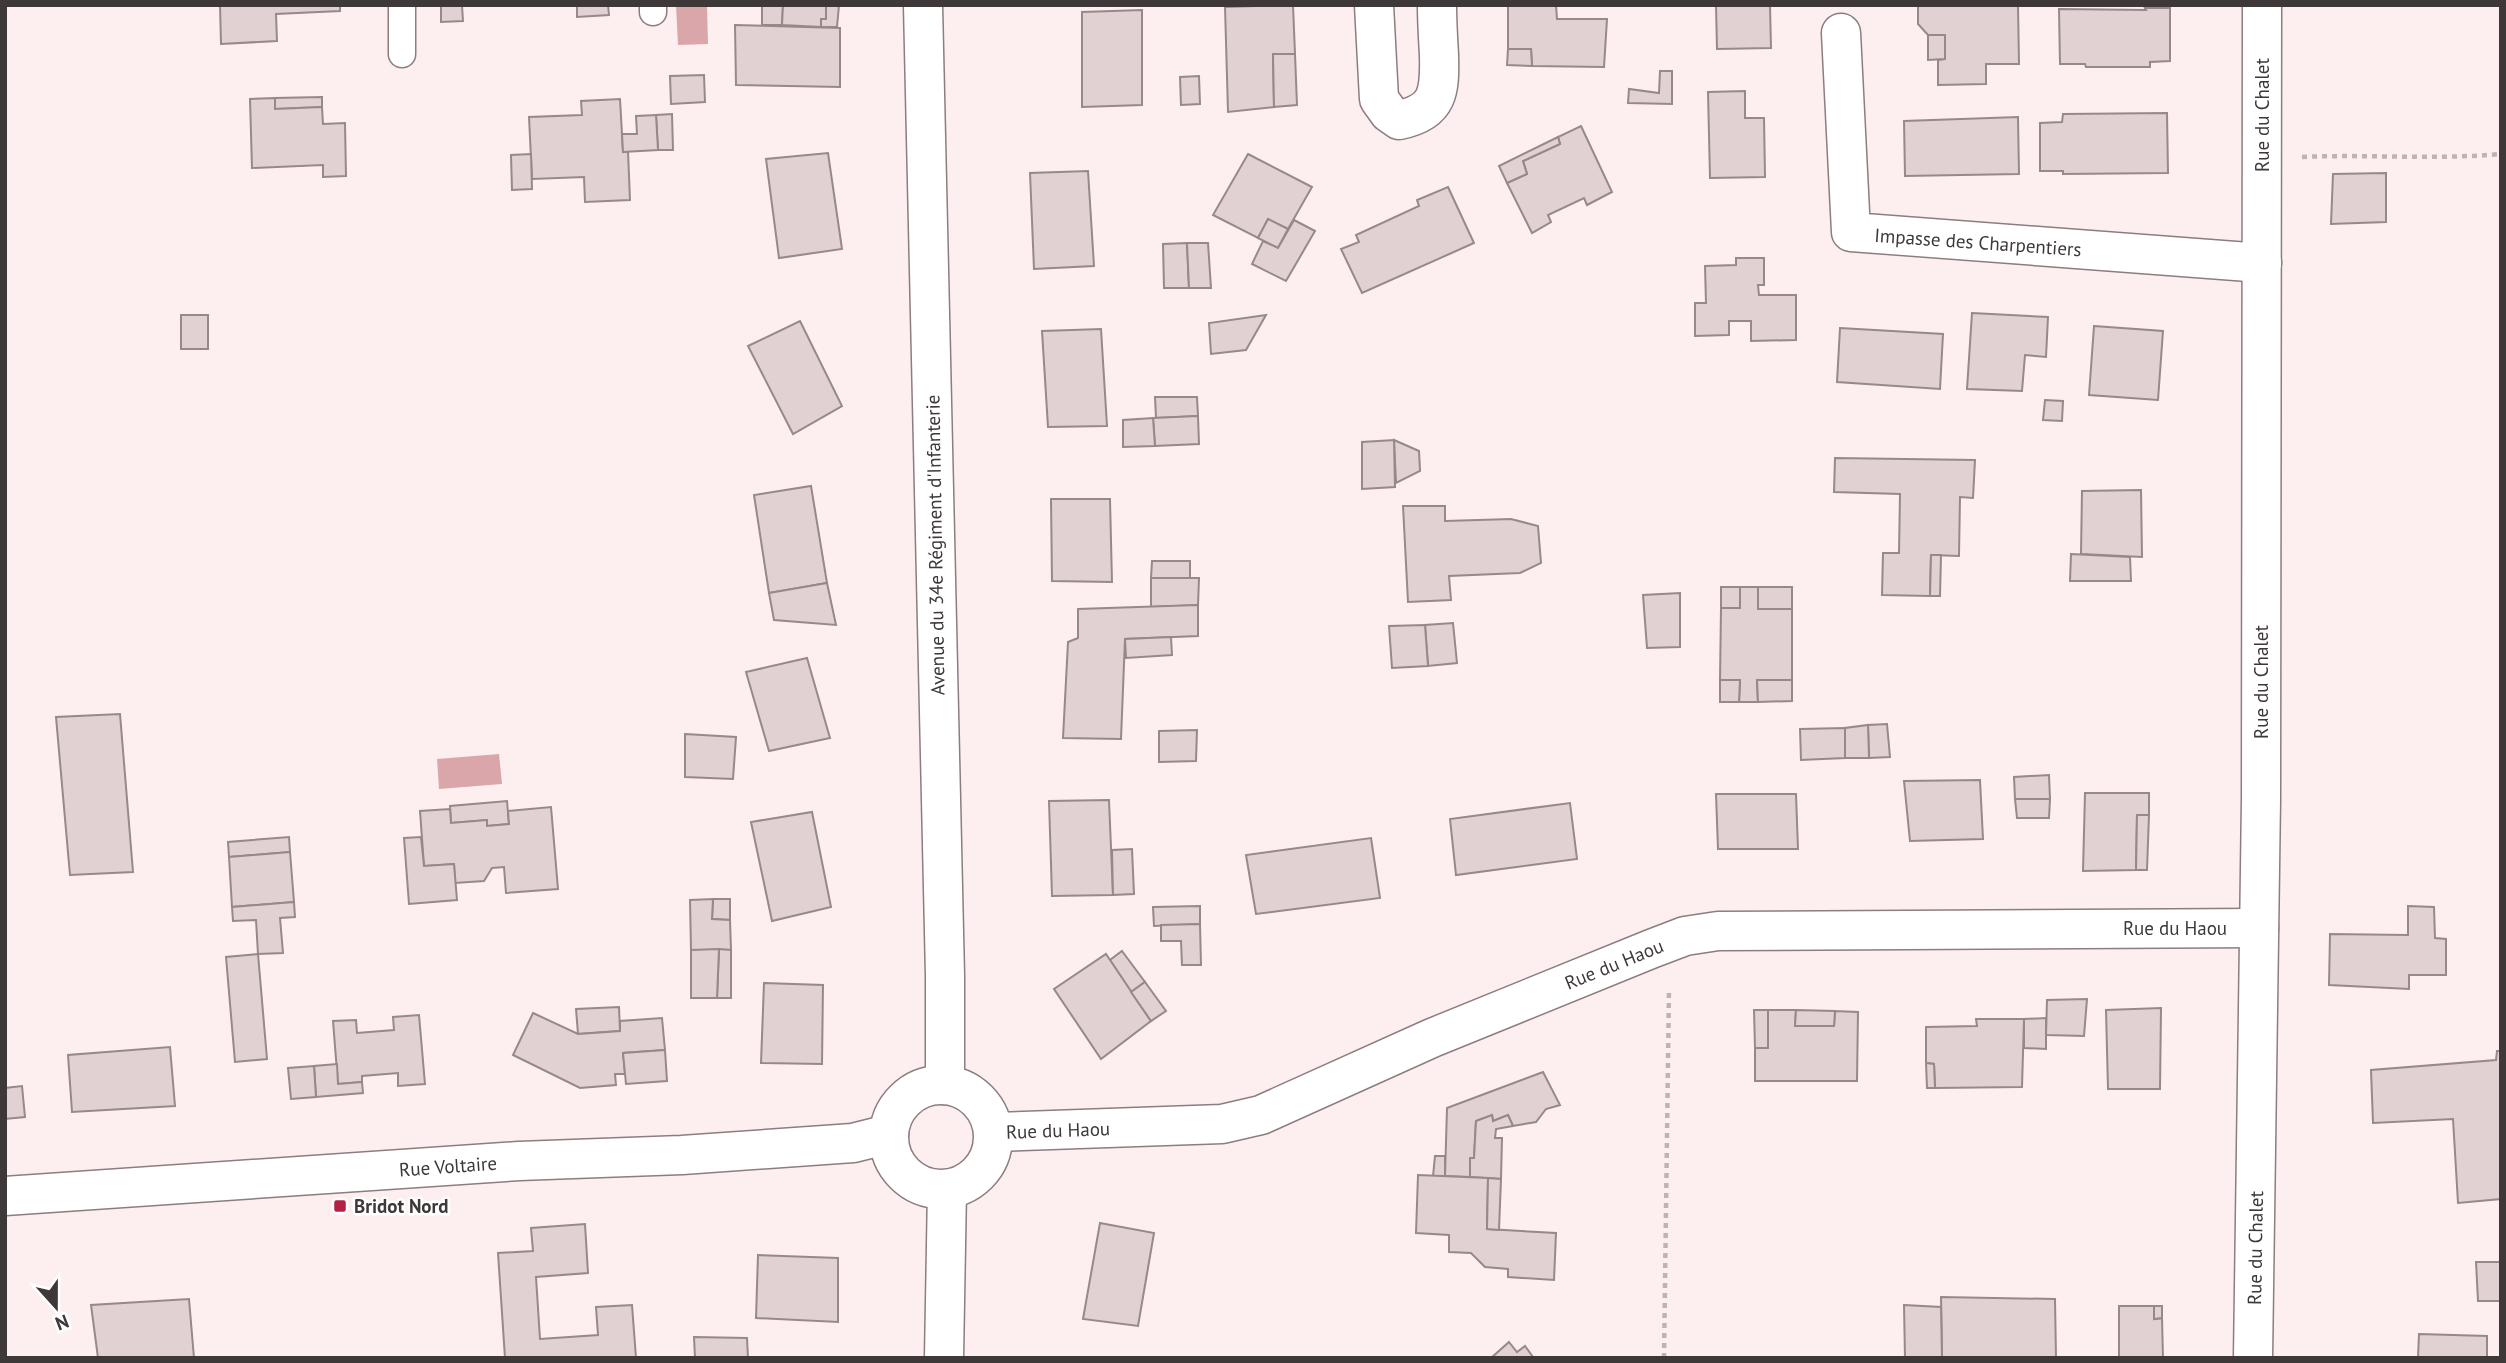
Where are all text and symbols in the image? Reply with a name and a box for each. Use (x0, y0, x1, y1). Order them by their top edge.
street label: Rue du Chalet (2250, 57, 2274, 172)
street label: Impasse des Charpentiers (1874, 223, 2082, 261)
street label: Avenue du 34e Régiment d'Infanterie (920, 394, 950, 696)
street label: Rue du Chalet (2249, 624, 2273, 739)
street label: Rue du Haou (2123, 916, 2227, 940)
street label: Rue du Haou (1561, 933, 1667, 995)
street label: Rue du Haou (1005, 1116, 1111, 1144)
street label: Rue Voltaire (398, 1151, 498, 1181)
street label: Rue du Chalet (2242, 1190, 2268, 1305)
place label: Bridot Nord (354, 1194, 449, 1218)
marker: Bridot Nord (332, 1198, 348, 1214)
north arrow (21, 1272, 91, 1342)
text: N (52, 1309, 72, 1336)

